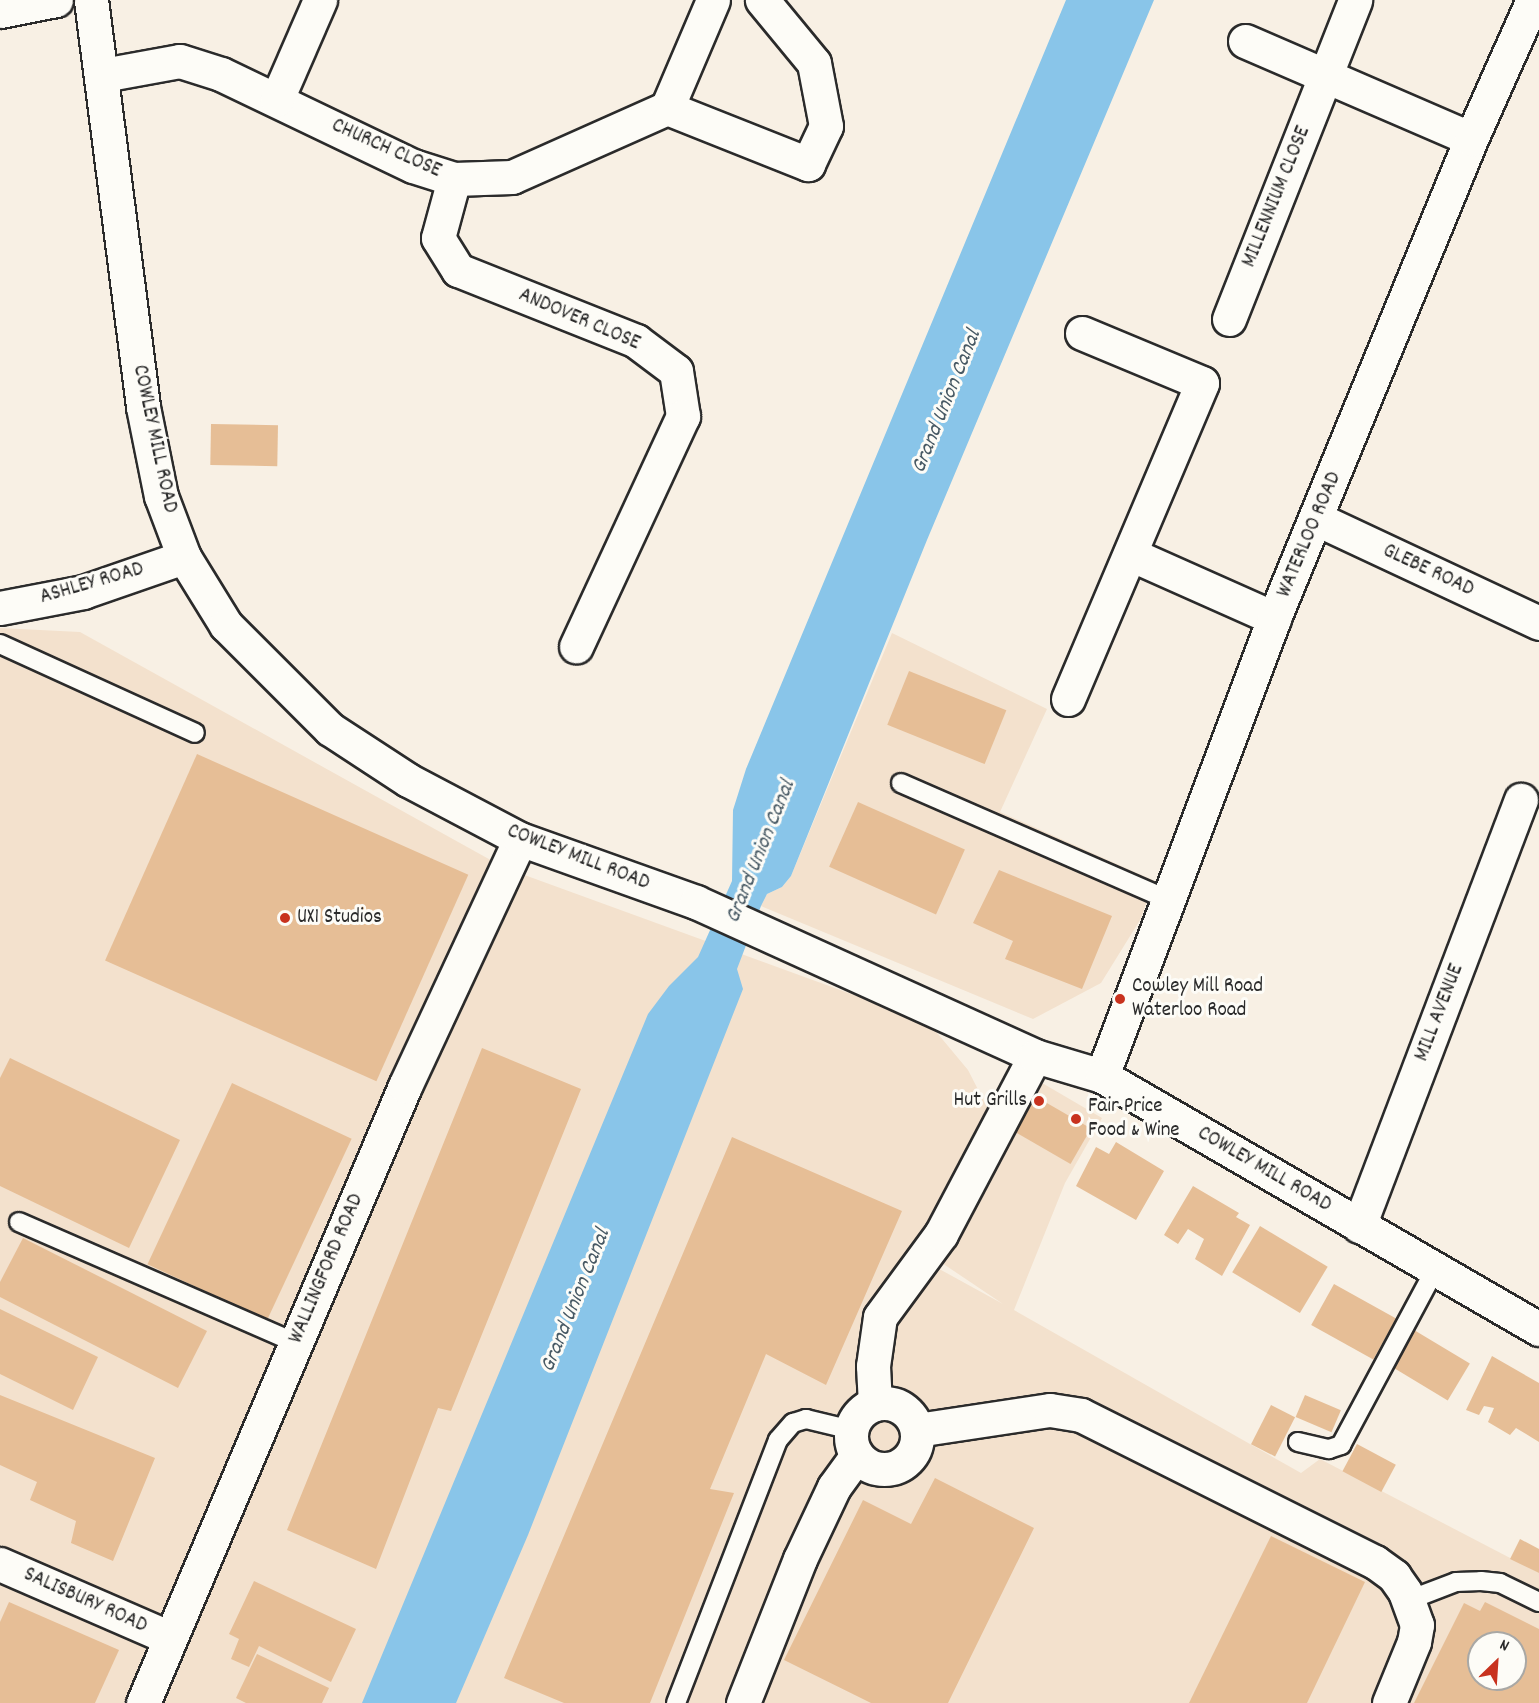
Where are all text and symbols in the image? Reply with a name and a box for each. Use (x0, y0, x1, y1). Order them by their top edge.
street label: CHURCH CLOSE (327, 114, 445, 184)
street label: MILLENNIUM CLOSE (1237, 123, 1317, 271)
street label: ANDOVER CLOSE (515, 283, 643, 357)
water label: Grand Union Canal (906, 327, 988, 477)
street label: COWLEY MILL ROAD (126, 363, 182, 515)
street label: WATERLOO ROAD (1272, 469, 1348, 601)
street label: GLEBE ROAD (1378, 539, 1478, 603)
street label: ASHLEY ROAD (37, 557, 147, 611)
water label: Grand Union Canal (720, 777, 802, 927)
street label: COWLEY MILL ROAD (503, 819, 653, 897)
place label: UX1 Studios (297, 905, 382, 931)
marker: UX1 Studios (278, 911, 292, 925)
street label: MILL AVENUE (1410, 961, 1470, 1065)
place label: Cowley Mill Road Waterloo Road (1132, 974, 1263, 1024)
marker: Cowley Mill Road Waterloo Road (1113, 992, 1127, 1006)
place label: Hut Grills (954, 1088, 1027, 1114)
marker: Hut Grills (1032, 1094, 1046, 1108)
place label: Fair Price Food & Wine (1088, 1094, 1180, 1144)
marker: Fair Price Food & Wine (1069, 1112, 1083, 1126)
street label: COWLEY MILL ROAD (1193, 1121, 1335, 1219)
street label: WALLINGFORD ROAD (284, 1190, 370, 1348)
water label: Grand Union Canal (535, 1226, 617, 1376)
street label: SALISBURY ROAD (19, 1563, 151, 1639)
north arrow (1467, 1631, 1527, 1691)
text: N (1496, 1634, 1512, 1658)

